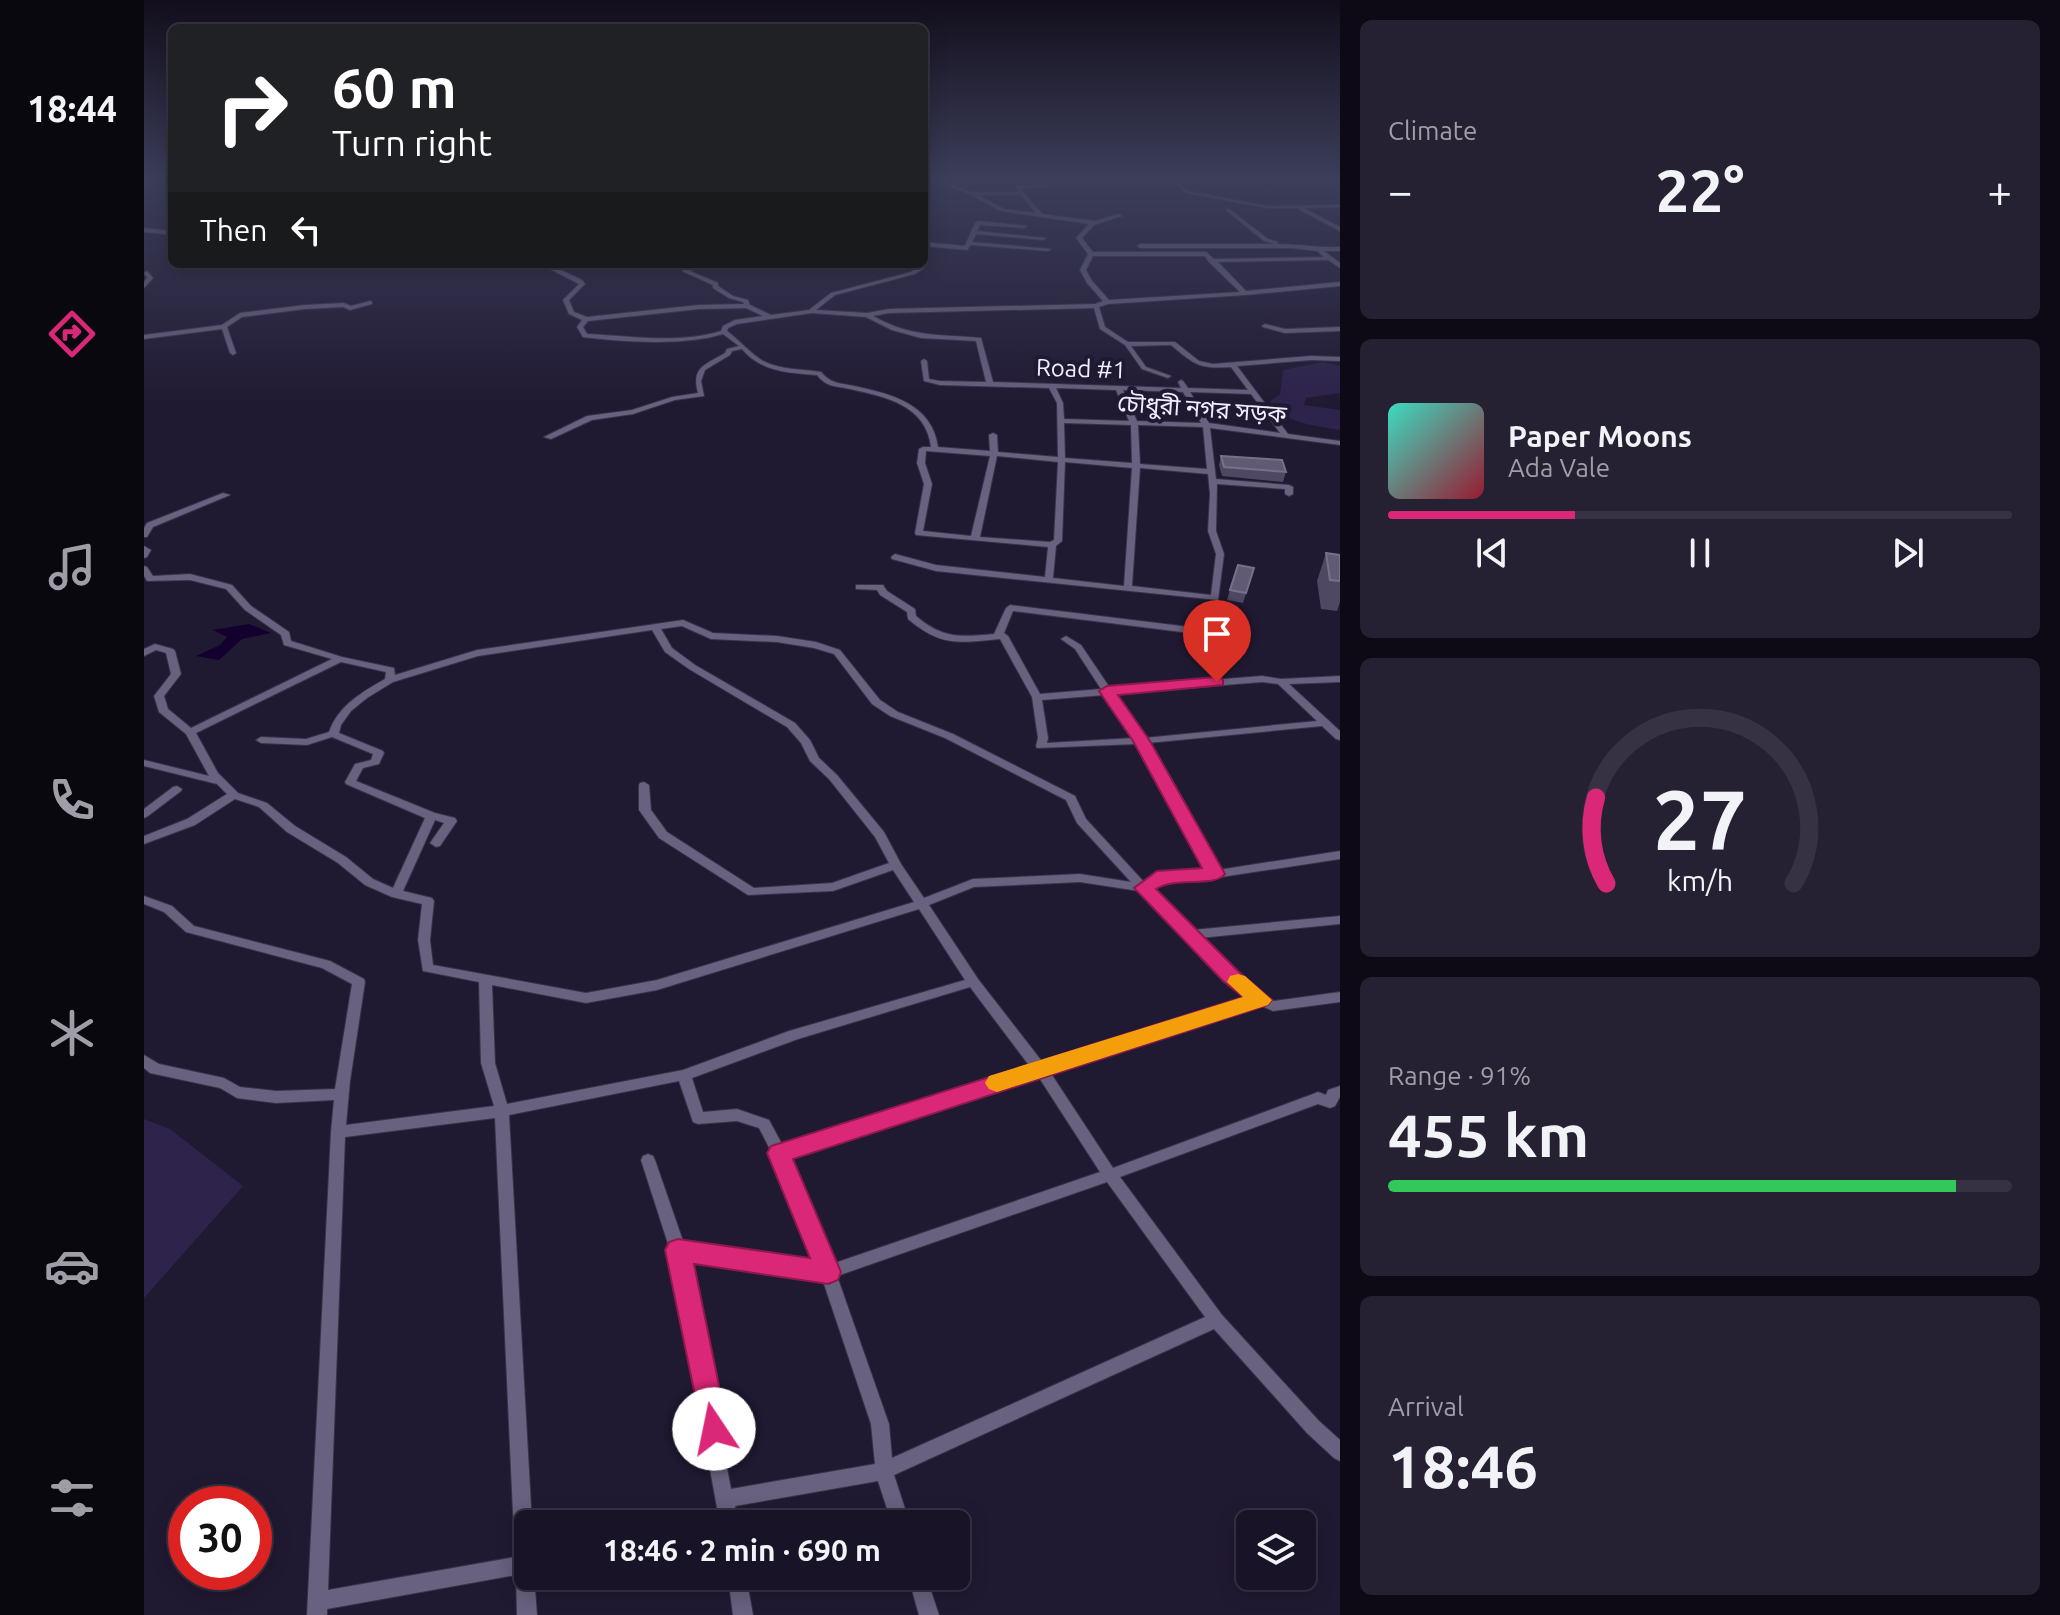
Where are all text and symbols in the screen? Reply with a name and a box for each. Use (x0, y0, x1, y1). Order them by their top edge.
icon: right (200, 56, 304, 160)
text: 60 m (332, 56, 457, 119)
text: 18:44 (27, 88, 117, 129)
text: Climate (1388, 116, 1477, 145)
text: Turn right (332, 122, 492, 163)
text: 22° (1656, 156, 1744, 223)
text: − (1388, 166, 1413, 215)
text: + (1987, 166, 2012, 215)
icon: left (284, 208, 328, 252)
text: Then (200, 213, 268, 247)
icon: directions (44, 306, 100, 362)
street label: Road #1 (1035, 353, 1127, 384)
street label: চৌধুরী নগর সড়ক (1116, 389, 1288, 429)
text: Paper Moons (1508, 419, 1692, 453)
text: Ada Vale (1508, 453, 1610, 482)
icon: previous (1470, 531, 1514, 575)
icon: pause (1678, 531, 1722, 575)
icon: next (1886, 531, 1930, 575)
icon: music (44, 539, 100, 595)
pin (1183, 600, 1251, 682)
icon: arrive (1195, 612, 1239, 656)
text: 27 (1653, 771, 1747, 865)
icon: phone (44, 772, 100, 828)
text: km/h (1667, 864, 1733, 896)
icon: climate (44, 1005, 100, 1061)
text: Range · 91% (1388, 1061, 1531, 1090)
text: 455 km (1388, 1101, 1589, 1168)
icon: car (44, 1238, 100, 1294)
position arrow (672, 1387, 756, 1471)
text: Arrival (1388, 1392, 1464, 1421)
text: 18:46 (1388, 1432, 1538, 1499)
icon: filters (44, 1470, 100, 1526)
speed limit sign: 30 (168, 1486, 272, 1590)
map controls (1236, 1510, 1316, 1590)
button: layers (1236, 1510, 1316, 1590)
text: 18:46 · 2 min · 690 m (603, 1533, 881, 1567)

